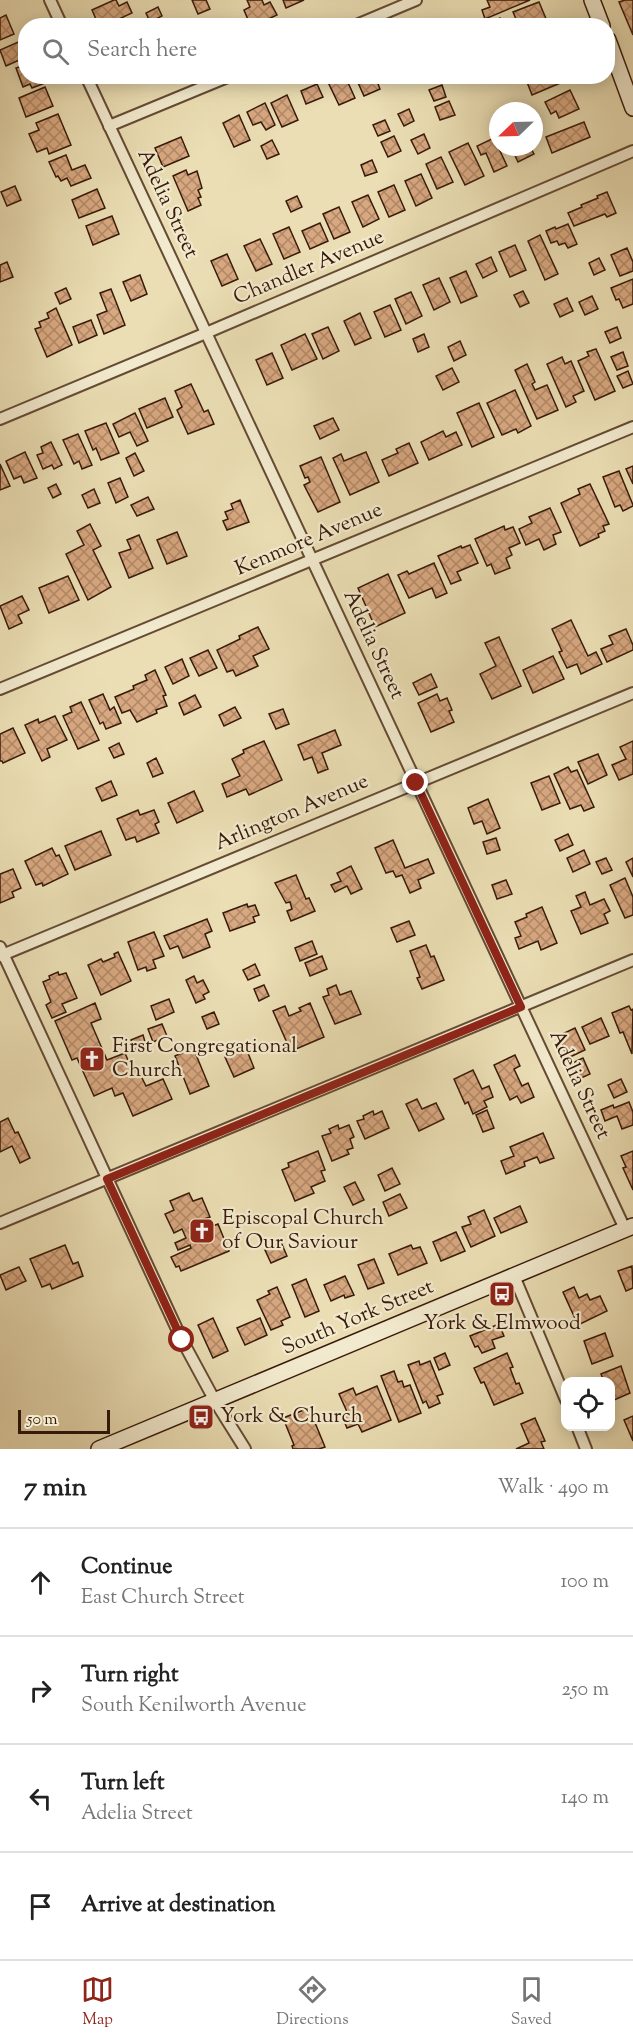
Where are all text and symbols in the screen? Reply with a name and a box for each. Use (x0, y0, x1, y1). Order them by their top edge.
search box (18, 18, 615, 84)
icon: search (39, 35, 72, 68)
text: Search here (87, 35, 197, 67)
north arrow (489, 102, 543, 156)
street label: Adelia Street (129, 144, 205, 264)
street label: Chandler Avenue (229, 223, 389, 313)
street label: Kenmore Avenue (231, 495, 387, 585)
street label: Adelia Street (335, 585, 411, 705)
street label: Arlington Avenue (210, 767, 374, 859)
route end (402, 769, 428, 795)
street label: Adelia Street (541, 1025, 617, 1145)
place label: First Congregational Church (112, 1032, 297, 1086)
church icon: First Congregational Church (77, 1044, 107, 1074)
place label: Episcopal Church of Our Saviour (222, 1204, 384, 1258)
church icon: Episcopal Church of Our Saviour (187, 1216, 217, 1246)
street label: South York Street (277, 1272, 439, 1364)
bus stop icon: York & Elmwood (487, 1279, 517, 1309)
place label: York & Elmwood (423, 1309, 581, 1339)
route start (168, 1326, 194, 1352)
map controls (561, 1377, 615, 1431)
button: locate (561, 1377, 615, 1431)
bus stop icon: York & Church (186, 1402, 216, 1432)
place label: York & Church (220, 1402, 363, 1432)
scale bar (18, 1407, 110, 1434)
text: 50 m (27, 1409, 58, 1432)
text: 7 min (24, 1470, 87, 1507)
text: Walk · 490 m (498, 1474, 609, 1503)
text: Continue (81, 1552, 172, 1584)
icon: ahead (24, 1566, 57, 1599)
text: 100 m (560, 1568, 609, 1597)
text: East Church Street (81, 1584, 245, 1613)
text: Turn right (81, 1660, 178, 1692)
icon: right (24, 1674, 57, 1707)
text: 250 m (561, 1676, 609, 1705)
text: South Kenilworth Avenue (81, 1692, 307, 1721)
text: Turn left (81, 1768, 164, 1800)
icon: left (24, 1782, 57, 1815)
text: 140 m (561, 1784, 609, 1813)
text: Adelia Street (81, 1800, 193, 1829)
icon: arrive (24, 1890, 57, 1923)
text: Arrive at destination (81, 1890, 276, 1922)
tab: Map (81, 1973, 114, 2032)
tab: Directions (276, 1973, 349, 2032)
tab: Saved (511, 1973, 552, 2032)

